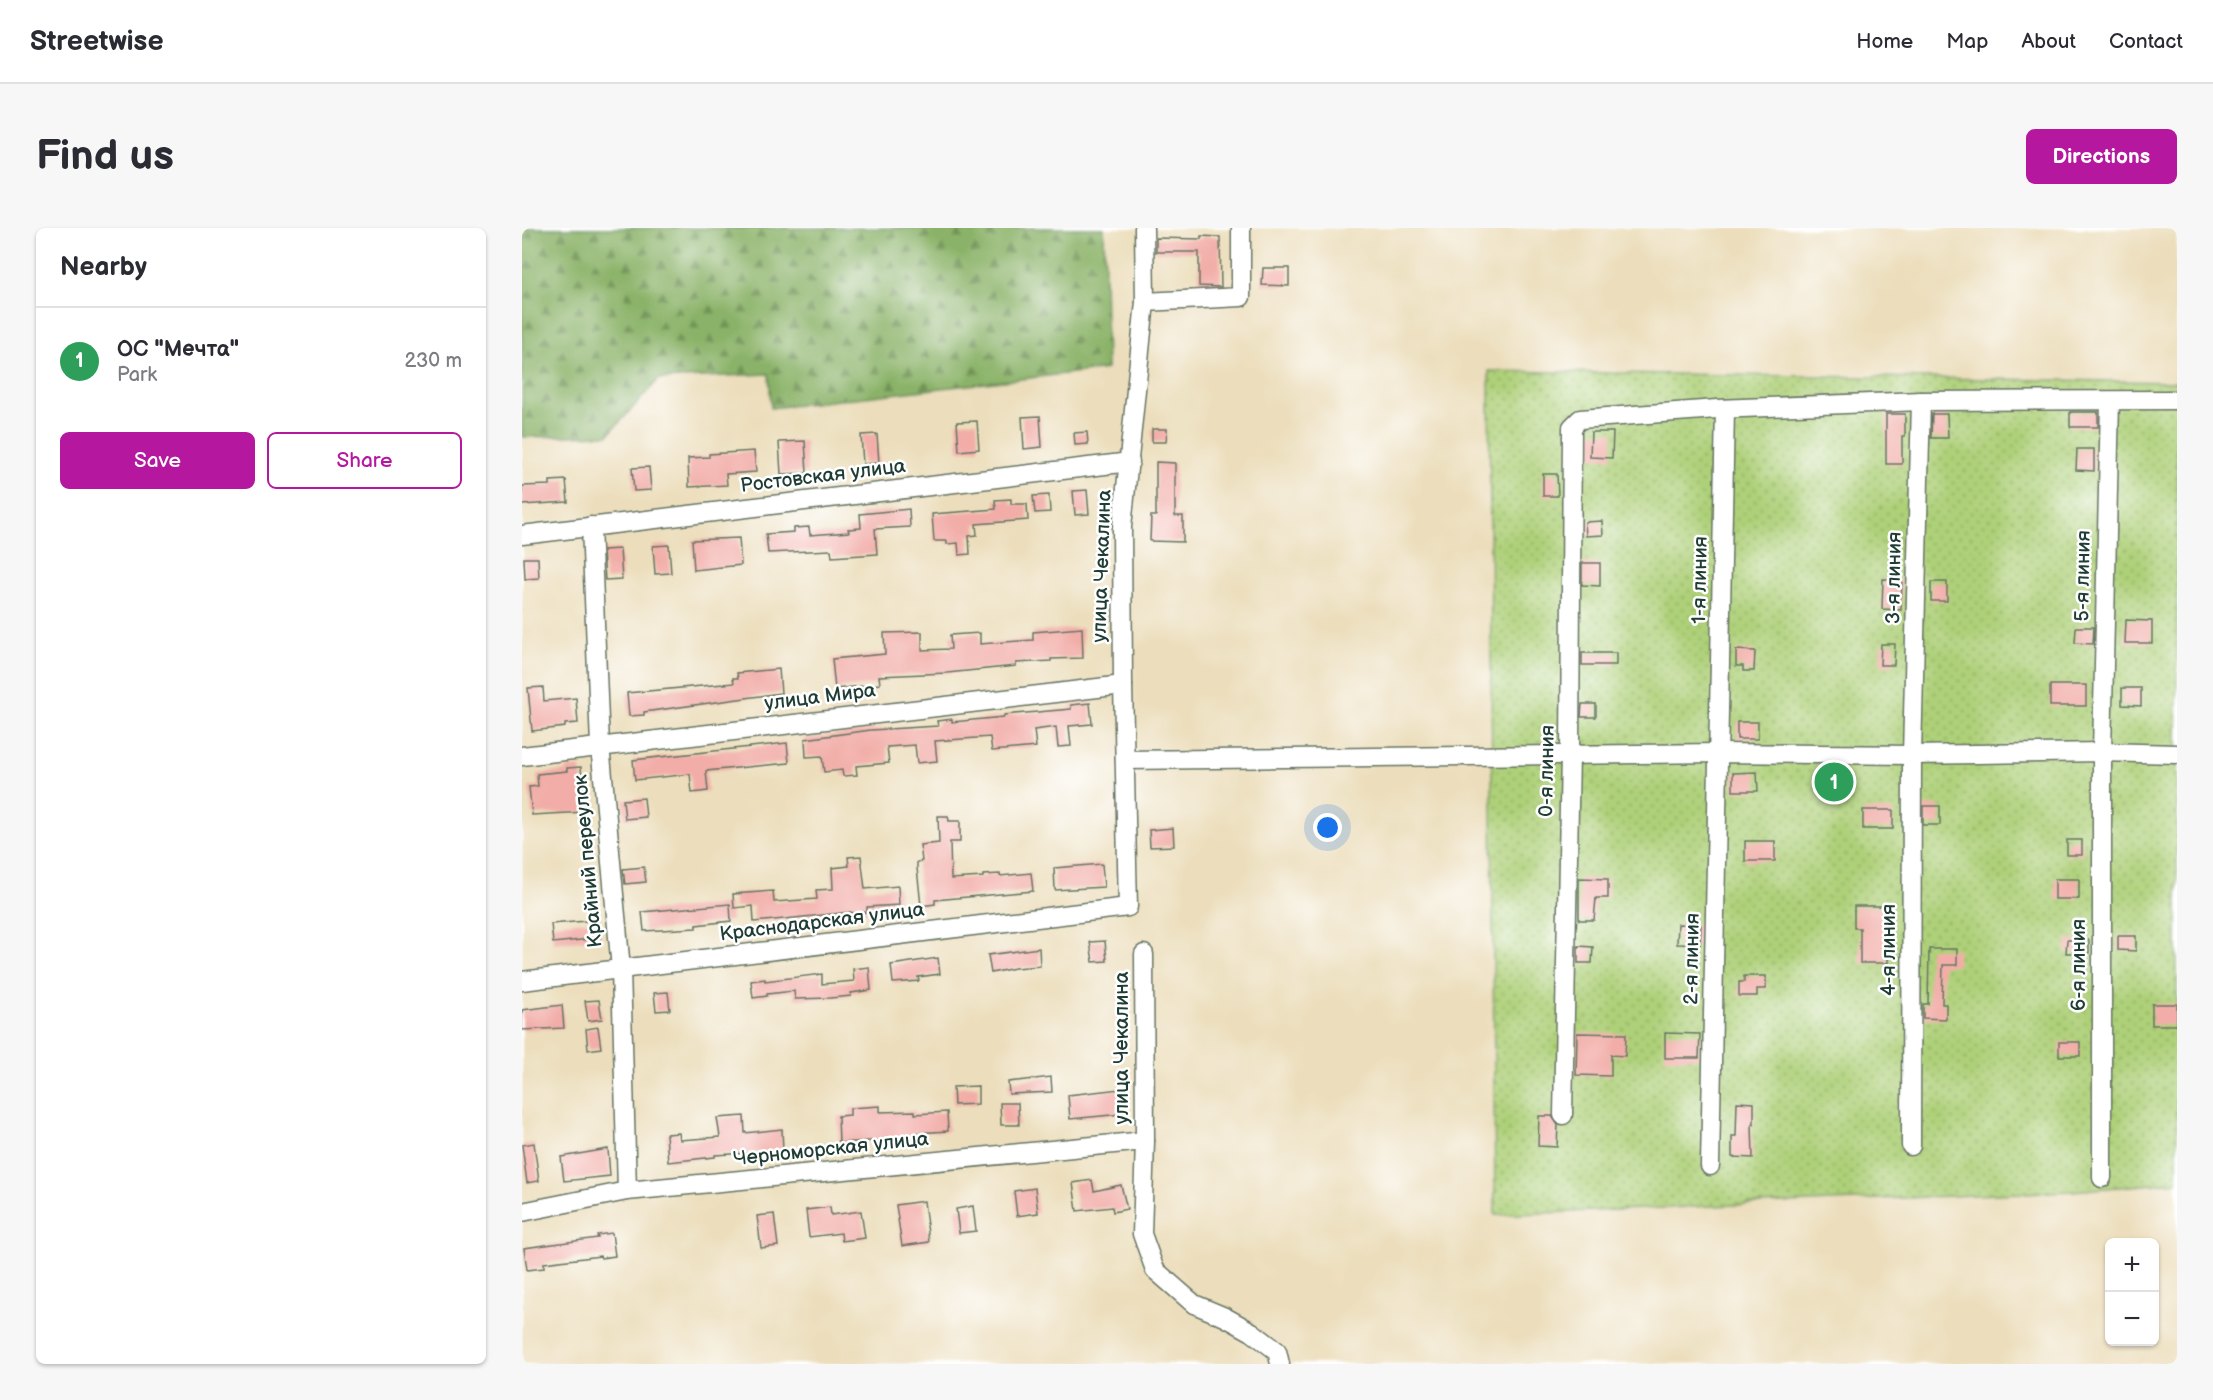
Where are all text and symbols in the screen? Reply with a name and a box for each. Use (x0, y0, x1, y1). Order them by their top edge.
text: Streetwise (30, 25, 163, 58)
text: Home (1856, 29, 1913, 54)
text: Map (1946, 29, 1988, 54)
text: About (2021, 29, 2076, 54)
text: Contact (2109, 29, 2183, 54)
button: Directions (2026, 129, 2177, 184)
text: Find us (36, 131, 174, 182)
text: Nearby (60, 252, 147, 283)
text: ОС "Мечта" (117, 336, 239, 363)
text: 1 (75, 349, 84, 373)
text: 230 m (405, 349, 462, 373)
text: Park (117, 363, 157, 387)
button: Save (60, 432, 255, 489)
button: Share (267, 432, 462, 489)
street label: Ростовская улица (739, 454, 907, 498)
street label: улица Чекалина (1087, 489, 1117, 643)
street label: 5-я линия (2070, 530, 2096, 622)
street label: 3-я линия (1881, 532, 1907, 624)
street label: 1-я линия (1687, 536, 1713, 624)
street label: улица Мира (763, 678, 877, 716)
street label: 0-я линия (1534, 725, 1560, 817)
pin: 1 (1814, 760, 1854, 804)
street label: Крайний переулок (568, 773, 608, 948)
your location (1313, 813, 1342, 842)
street label: Краснодарская улица (718, 898, 926, 946)
street label: 4-я линия (1877, 904, 1901, 996)
street label: 2-я линия (1679, 913, 1705, 1005)
street label: 6-я линия (2067, 919, 2091, 1011)
street label: улица Чекалина (1110, 971, 1134, 1124)
street label: Черноморская улица (732, 1127, 930, 1171)
map controls (2105, 1238, 2159, 1346)
button: + (2105, 1238, 2159, 1292)
button: − (2105, 1292, 2159, 1346)

